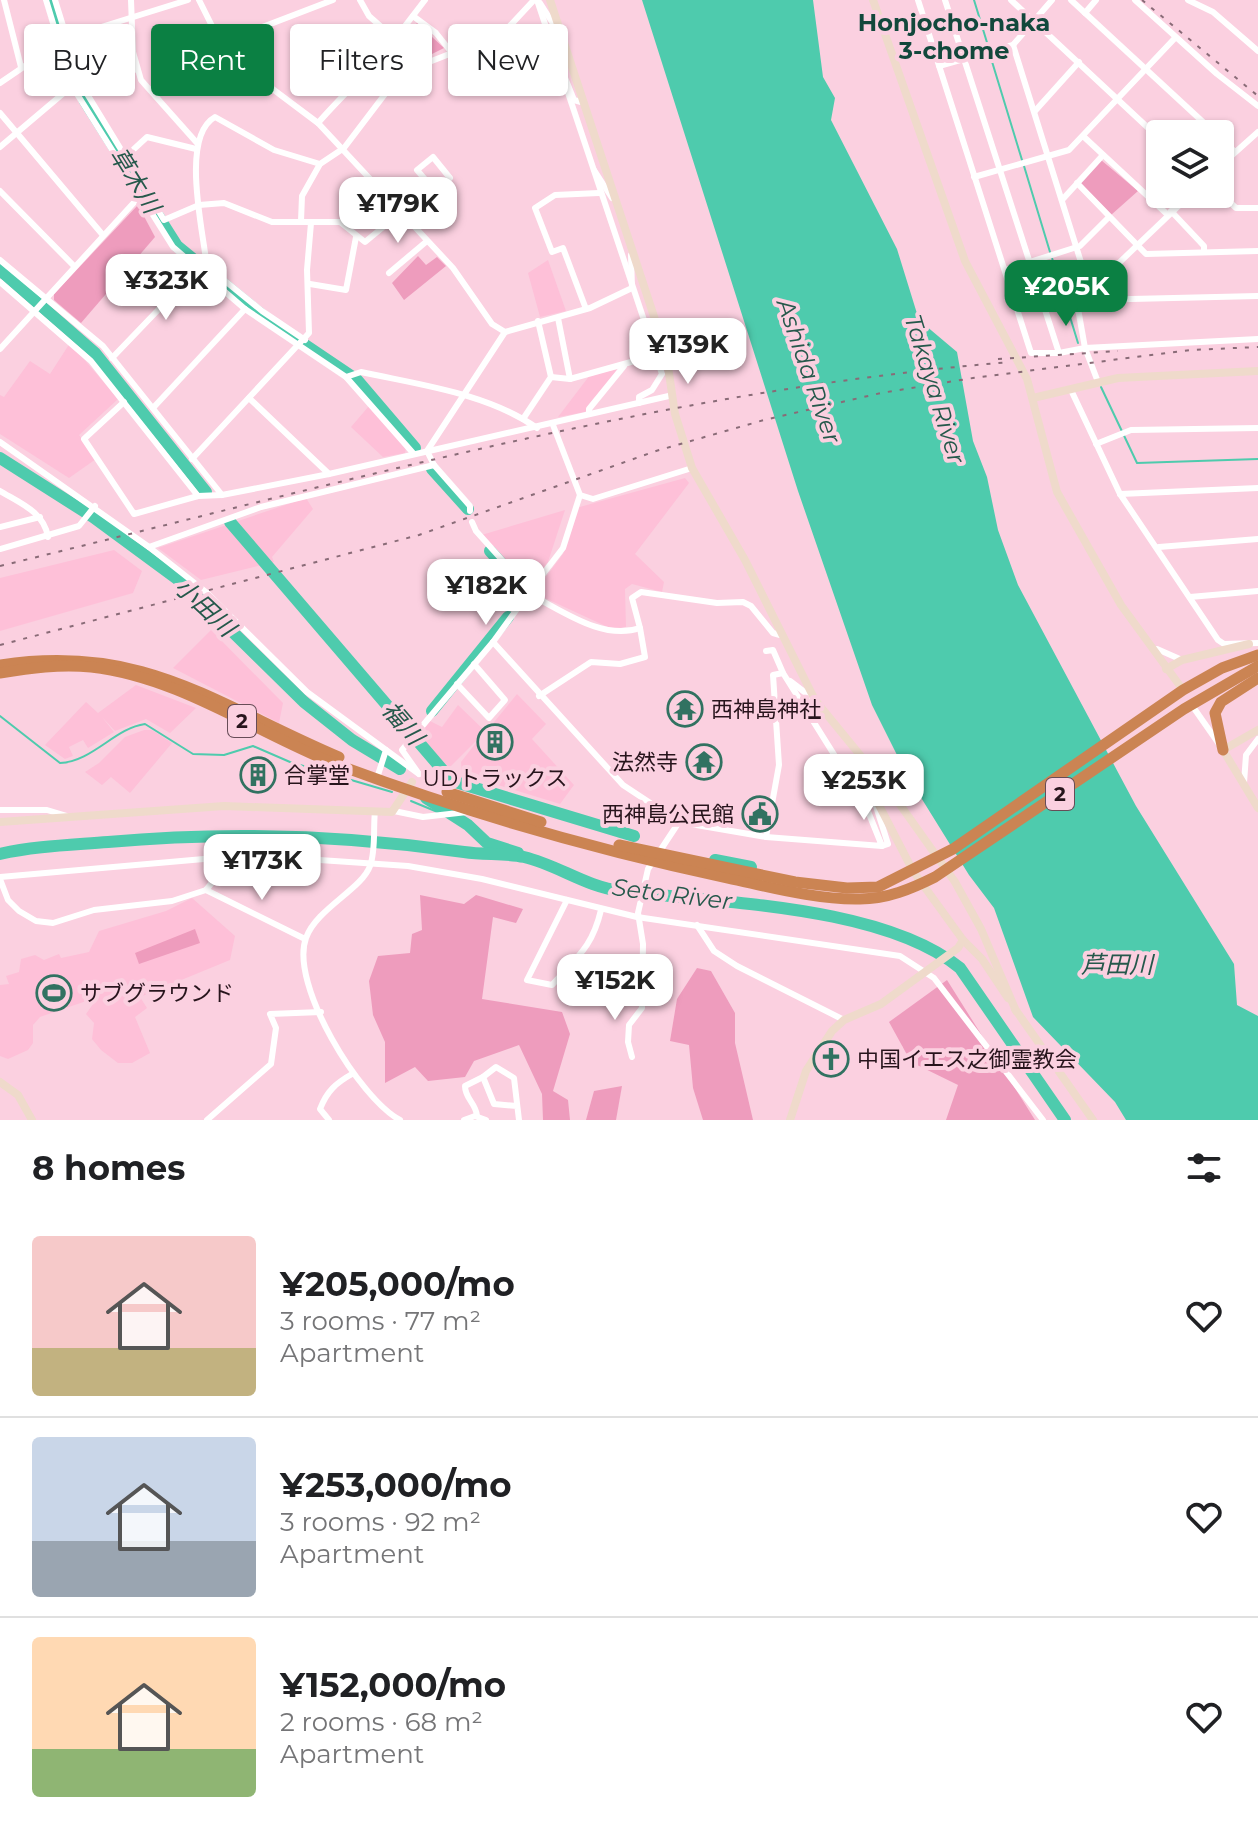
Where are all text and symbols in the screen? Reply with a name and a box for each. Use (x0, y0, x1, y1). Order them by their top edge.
district label: Honjocho-naka 3-chome (858, 8, 1050, 65)
chip: Buy (24, 24, 135, 96)
chip: Rent (151, 24, 274, 96)
chip: Filters (290, 24, 432, 96)
chip: New (448, 24, 568, 96)
map controls (1146, 120, 1234, 208)
button: layers (1146, 120, 1234, 208)
water label: 草木川 (104, 142, 168, 221)
pin: ¥179K (342, 177, 454, 245)
text: ¥179K (357, 187, 439, 219)
pin: ¥323K (110, 254, 222, 322)
pin: ¥205K (1010, 260, 1122, 328)
text: ¥323K (124, 264, 208, 296)
text: ¥205K (1023, 270, 1109, 302)
water label: Ashida River (770, 293, 848, 448)
water label: Takaya River (899, 311, 972, 468)
pin: ¥139K (632, 318, 744, 386)
text: ¥139K (647, 328, 729, 360)
pin: ¥182K (430, 559, 542, 627)
text: ¥182K (445, 569, 527, 601)
water label: 小田川 (169, 572, 243, 644)
temple icon: 西神島神社 (666, 690, 704, 728)
water label: 福川 (376, 695, 432, 753)
place label: 西神島神社 (711, 696, 821, 723)
road number: 2 (228, 705, 256, 737)
building icon: UDトラックス (476, 723, 514, 761)
temple icon: 法然寺 (685, 743, 723, 781)
place label: 法然寺 (612, 749, 678, 776)
pin: ¥253K (808, 754, 920, 822)
building icon: 合掌堂 (239, 756, 277, 794)
place label: 合掌堂 (284, 762, 350, 789)
text: ¥253K (822, 764, 906, 796)
place label: UDトラックス (423, 765, 567, 792)
road number: 2 (1046, 778, 1074, 810)
public building icon: 西神島公民館 (741, 795, 779, 833)
place label: 西神島公民館 (602, 801, 734, 828)
pin: ¥173K (206, 834, 318, 902)
text: ¥173K (222, 844, 302, 876)
water label: Seto River (610, 872, 735, 916)
water label: 芦田川 (1081, 950, 1156, 979)
pin: ¥152K (559, 954, 671, 1022)
text: ¥152K (575, 964, 655, 996)
sports icon: サブグラウンド (35, 974, 73, 1012)
place label: サブグラウンド (80, 980, 234, 1007)
church icon: 中国イエス之御霊教会 (812, 1040, 850, 1078)
place label: 中国イエス之御霊教会 (857, 1046, 1077, 1073)
icon: filters (1182, 1146, 1226, 1190)
text: 8 homes (32, 1147, 185, 1189)
text: ¥205,000/mo (280, 1263, 515, 1305)
icon: home (96, 1268, 192, 1364)
icon: heart (1182, 1294, 1226, 1338)
text: 3 rooms · 77 m² (280, 1305, 481, 1337)
text: Apartment (280, 1337, 424, 1369)
text: ¥253,000/mo (280, 1464, 512, 1506)
icon: home (96, 1469, 192, 1565)
icon: heart (1182, 1495, 1226, 1539)
text: 3 rooms · 92 m² (280, 1506, 481, 1538)
text: Apartment (280, 1538, 424, 1570)
text: ¥152,000/mo (280, 1664, 506, 1706)
icon: home (96, 1669, 192, 1765)
icon: heart (1182, 1695, 1226, 1739)
text: 2 rooms · 68 m² (280, 1706, 483, 1738)
text: Apartment (280, 1738, 424, 1770)

